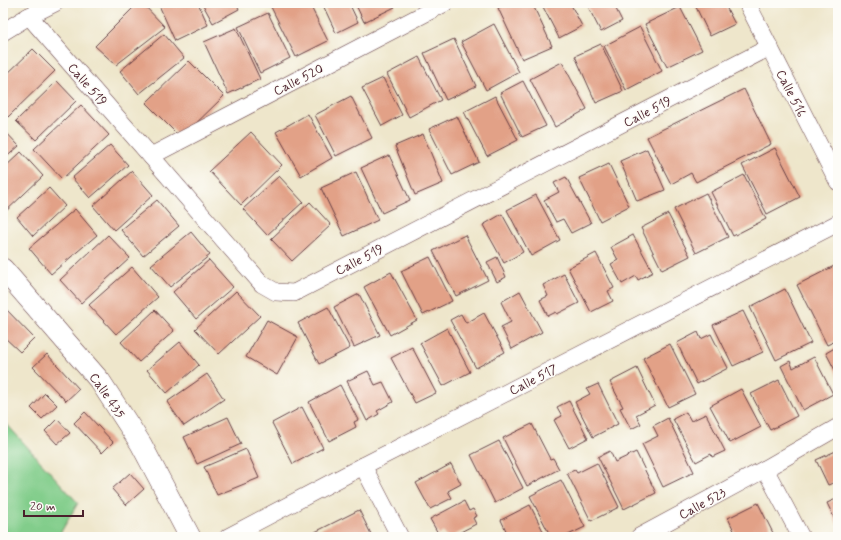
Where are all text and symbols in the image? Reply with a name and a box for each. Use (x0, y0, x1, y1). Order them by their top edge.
street label: Calle 519 (63, 60, 110, 110)
street label: Calle 520 (271, 60, 327, 100)
street label: Calle 516 (772, 67, 810, 120)
street label: Calle 519 (621, 93, 675, 132)
street label: Calle 519 (333, 241, 387, 280)
street label: Calle 517 (507, 361, 561, 400)
street label: Calle 435 (85, 370, 129, 422)
street label: Calle 523 (676, 484, 730, 524)
scale bar (24, 492, 83, 518)
text: 20 m (30, 499, 56, 515)

